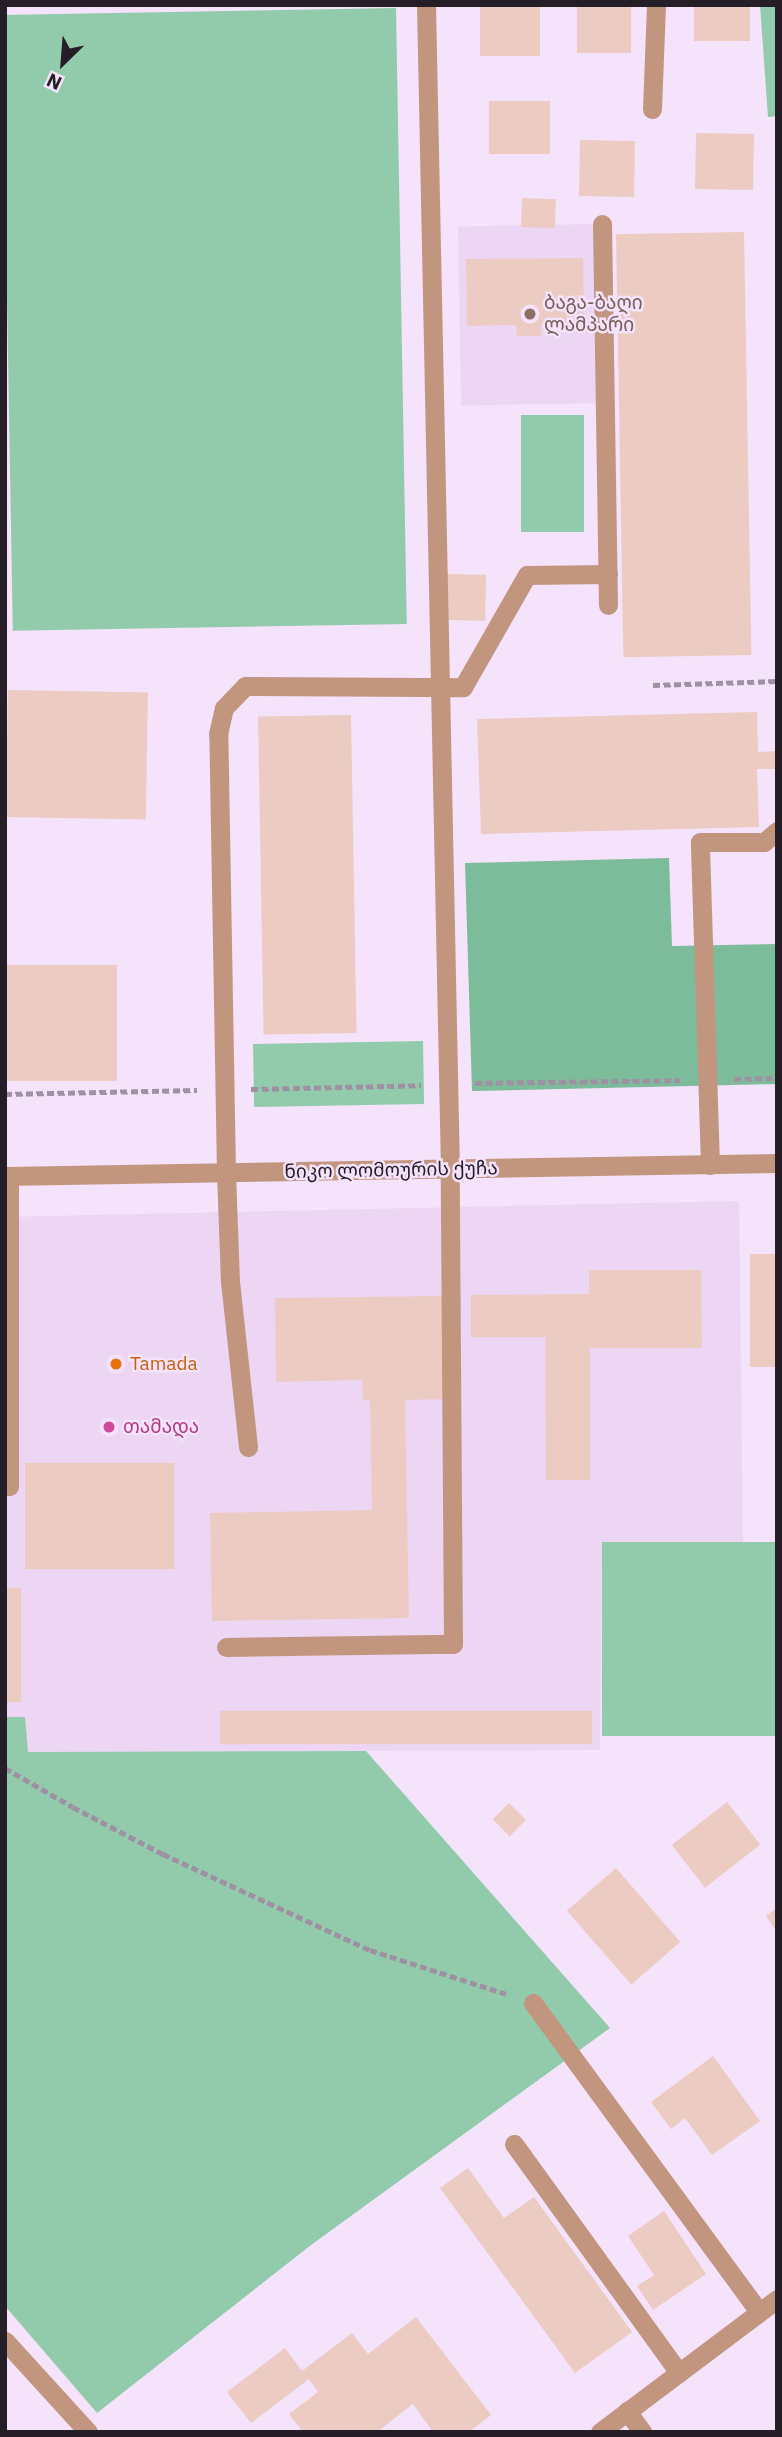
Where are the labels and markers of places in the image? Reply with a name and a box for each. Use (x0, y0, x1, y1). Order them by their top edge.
place label: ბაგა-ბაღი ლამპარი (544, 292, 643, 336)
marker: ბაგა-ბაღი ლამპარი (522, 306, 538, 322)
place label: Tamada (130, 1353, 198, 1375)
marker: Tamada (108, 1356, 124, 1372)
place label: თამადა (123, 1416, 199, 1438)
marker: თამადა (101, 1419, 117, 1435)

